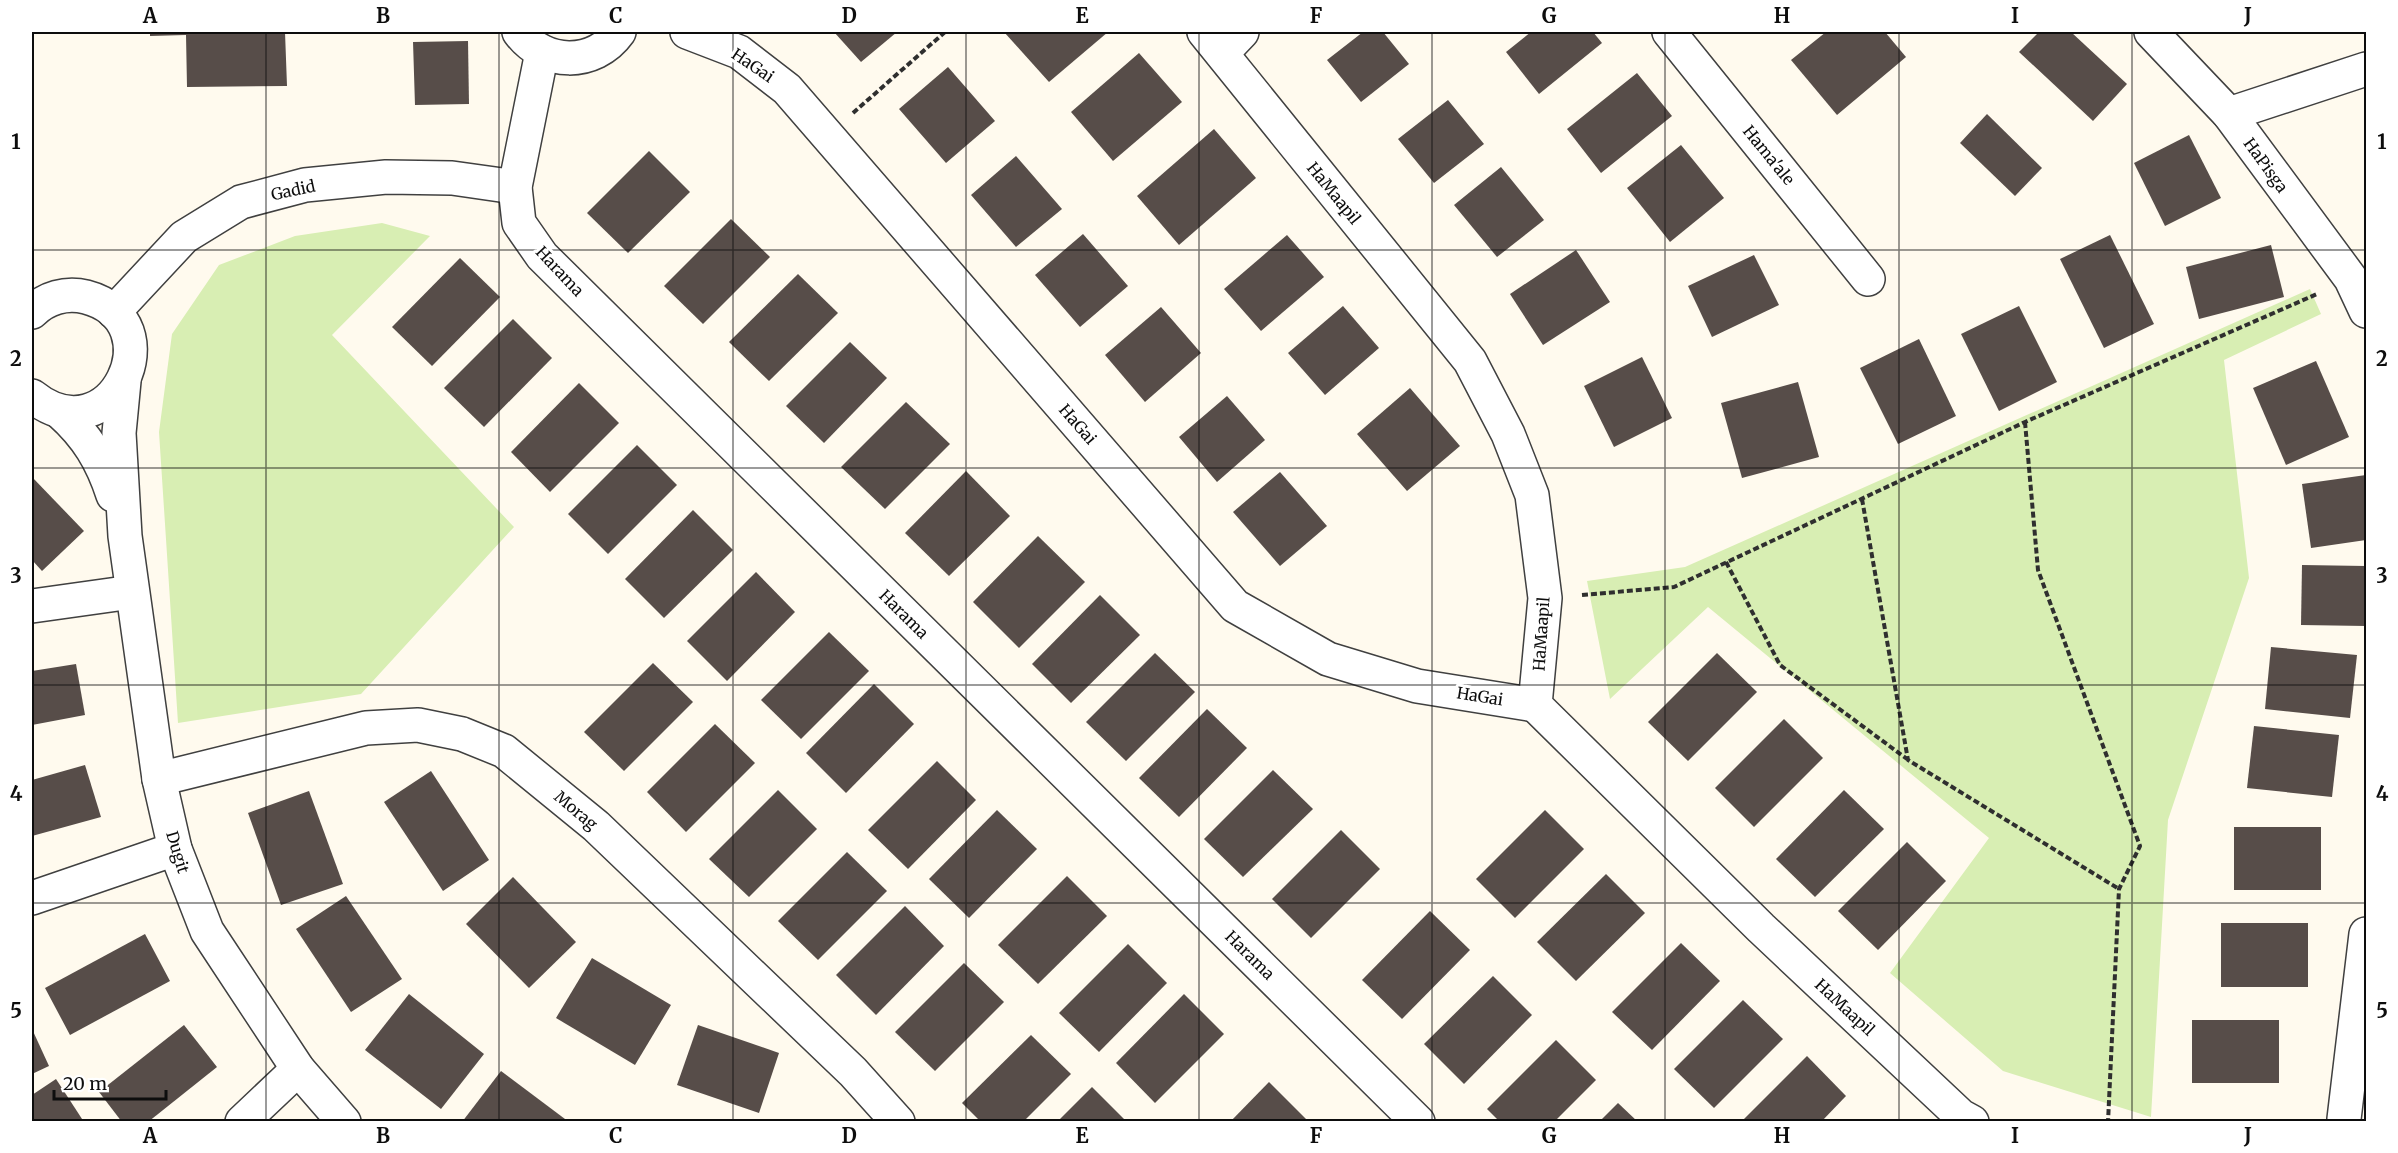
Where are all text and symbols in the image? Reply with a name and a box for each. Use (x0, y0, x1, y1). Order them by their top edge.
text: A (142, 3, 158, 28)
text: B (376, 3, 390, 28)
text: C (609, 3, 623, 28)
text: D (841, 3, 857, 28)
text: E (1075, 3, 1089, 28)
text: F (1310, 3, 1323, 28)
text: G (1542, 3, 1557, 28)
text: H (1774, 3, 1790, 28)
text: I (2011, 3, 2019, 28)
text: J (2243, 3, 2252, 28)
street label: HaGai (728, 44, 778, 86)
street label: Hama'ale (1739, 121, 1799, 189)
text: 1 (11, 129, 21, 154)
text: 1 (2377, 129, 2387, 154)
street label: HaPisga (2240, 134, 2293, 197)
street label: HaMaapil (1303, 158, 1365, 228)
street label: Gadid (269, 176, 317, 204)
street label: Harama (532, 242, 589, 301)
text: 2 (10, 346, 22, 371)
text: 2 (2376, 346, 2388, 371)
street label: HaGai (1055, 400, 1101, 448)
text: 3 (10, 563, 22, 588)
text: 3 (2376, 563, 2388, 588)
street label: Harama (875, 585, 933, 643)
street label: HaMaapil (1528, 596, 1554, 672)
street label: HaGai (1455, 682, 1505, 710)
text: 4 (10, 781, 23, 806)
text: 4 (2376, 781, 2389, 806)
street label: Morag (550, 786, 602, 834)
street label: Dugit (162, 828, 194, 876)
street label: Harama (1221, 926, 1279, 984)
street label: HaMaapil (1811, 974, 1879, 1040)
text: 5 (10, 998, 22, 1023)
text: 5 (2376, 998, 2388, 1023)
scale bar (54, 1063, 166, 1101)
text: 20 m (63, 1072, 107, 1095)
text: A (142, 1123, 158, 1148)
text: B (376, 1123, 390, 1148)
text: C (609, 1123, 623, 1148)
text: D (841, 1123, 857, 1148)
text: E (1075, 1123, 1089, 1148)
text: F (1310, 1123, 1323, 1148)
text: G (1542, 1123, 1557, 1148)
text: H (1774, 1123, 1790, 1148)
text: I (2011, 1123, 2019, 1148)
text: J (2243, 1123, 2252, 1148)

